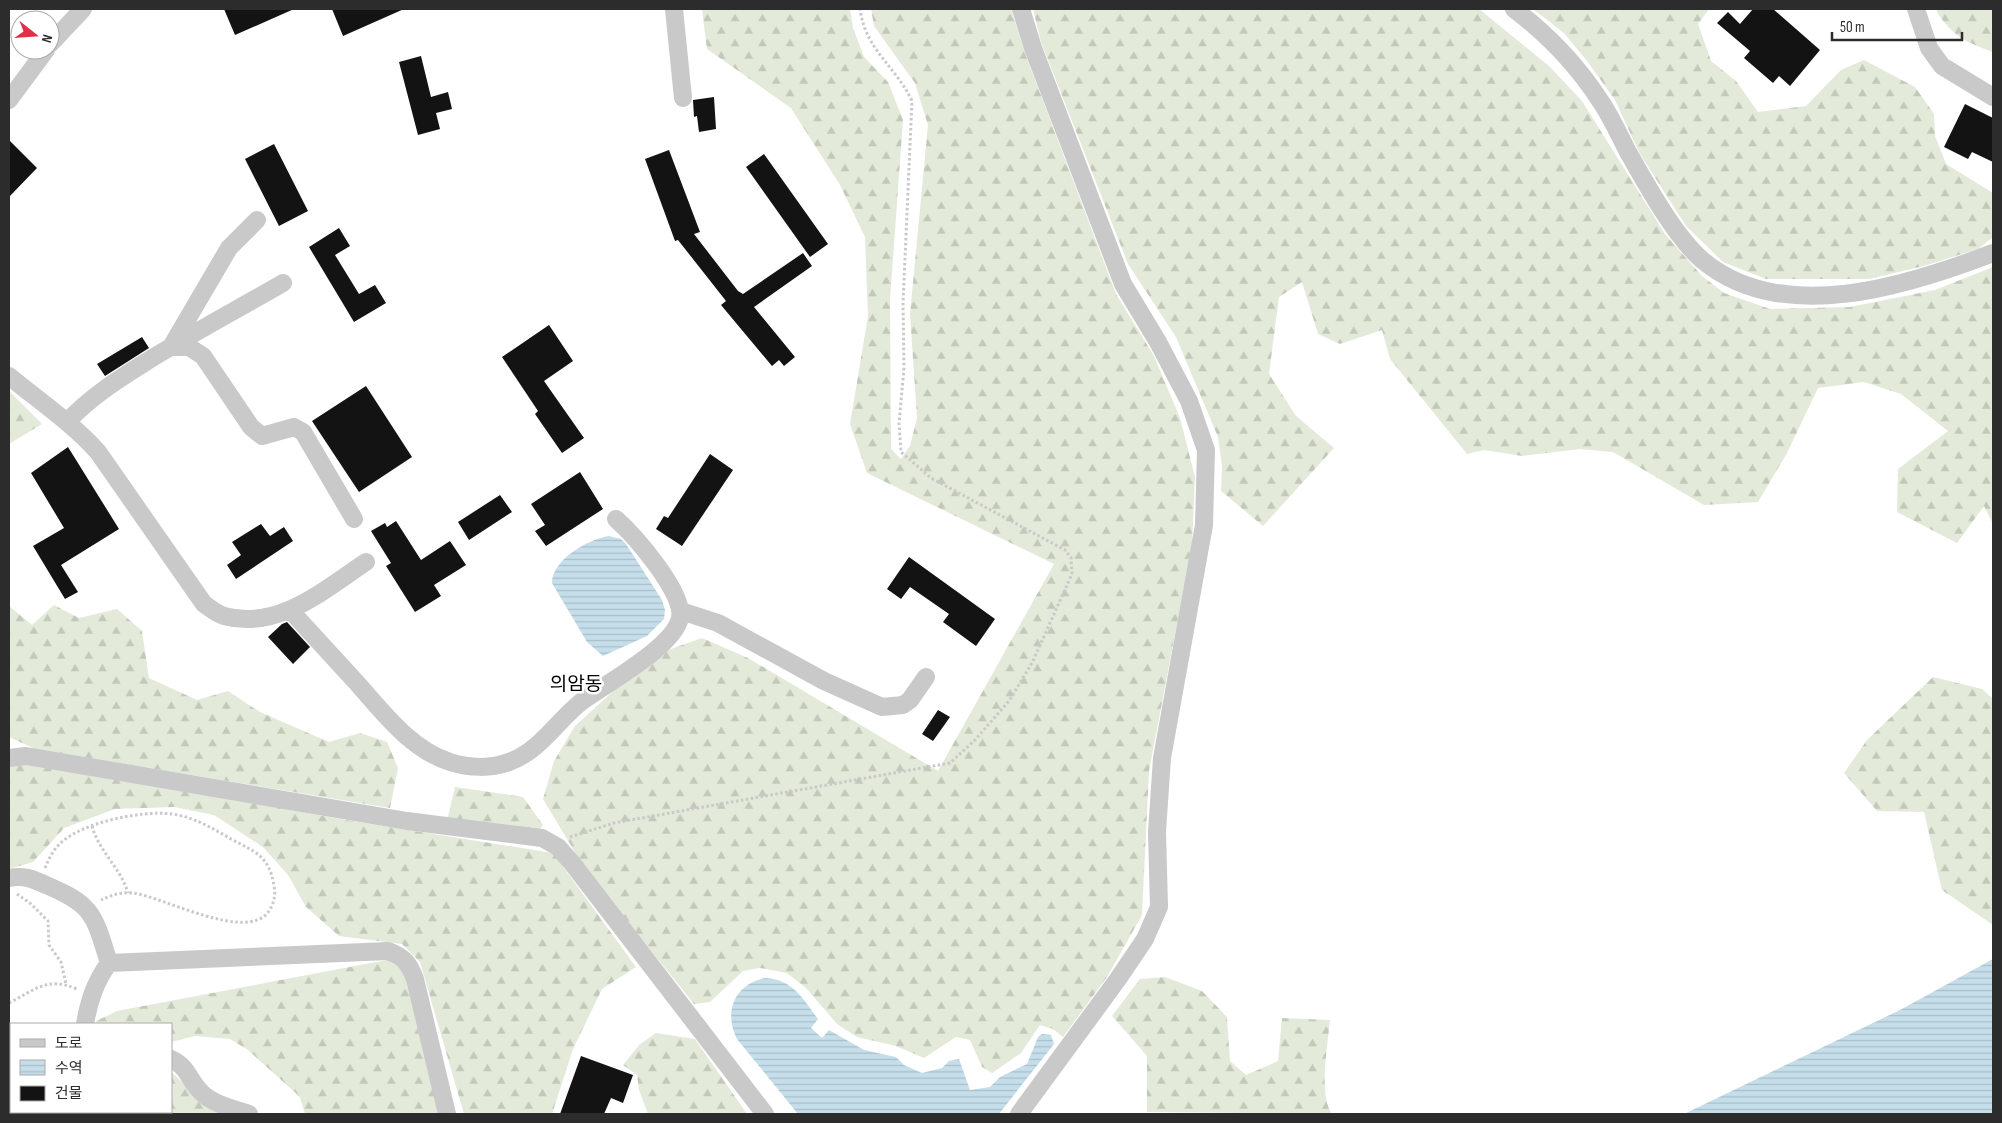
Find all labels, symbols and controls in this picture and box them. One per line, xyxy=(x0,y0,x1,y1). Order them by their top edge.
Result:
north arrow xyxy=(10,10,60,60)
scale bar xyxy=(1832,10,1962,42)
text: 50 m xyxy=(1840,18,1865,37)
text: N xyxy=(38,33,56,45)
district label: 의암동 xyxy=(550,673,602,696)
legend xyxy=(10,1023,172,1113)
text: 도로 xyxy=(55,1034,83,1053)
text: 수역 xyxy=(55,1059,83,1078)
text: 건물 xyxy=(55,1084,83,1103)

